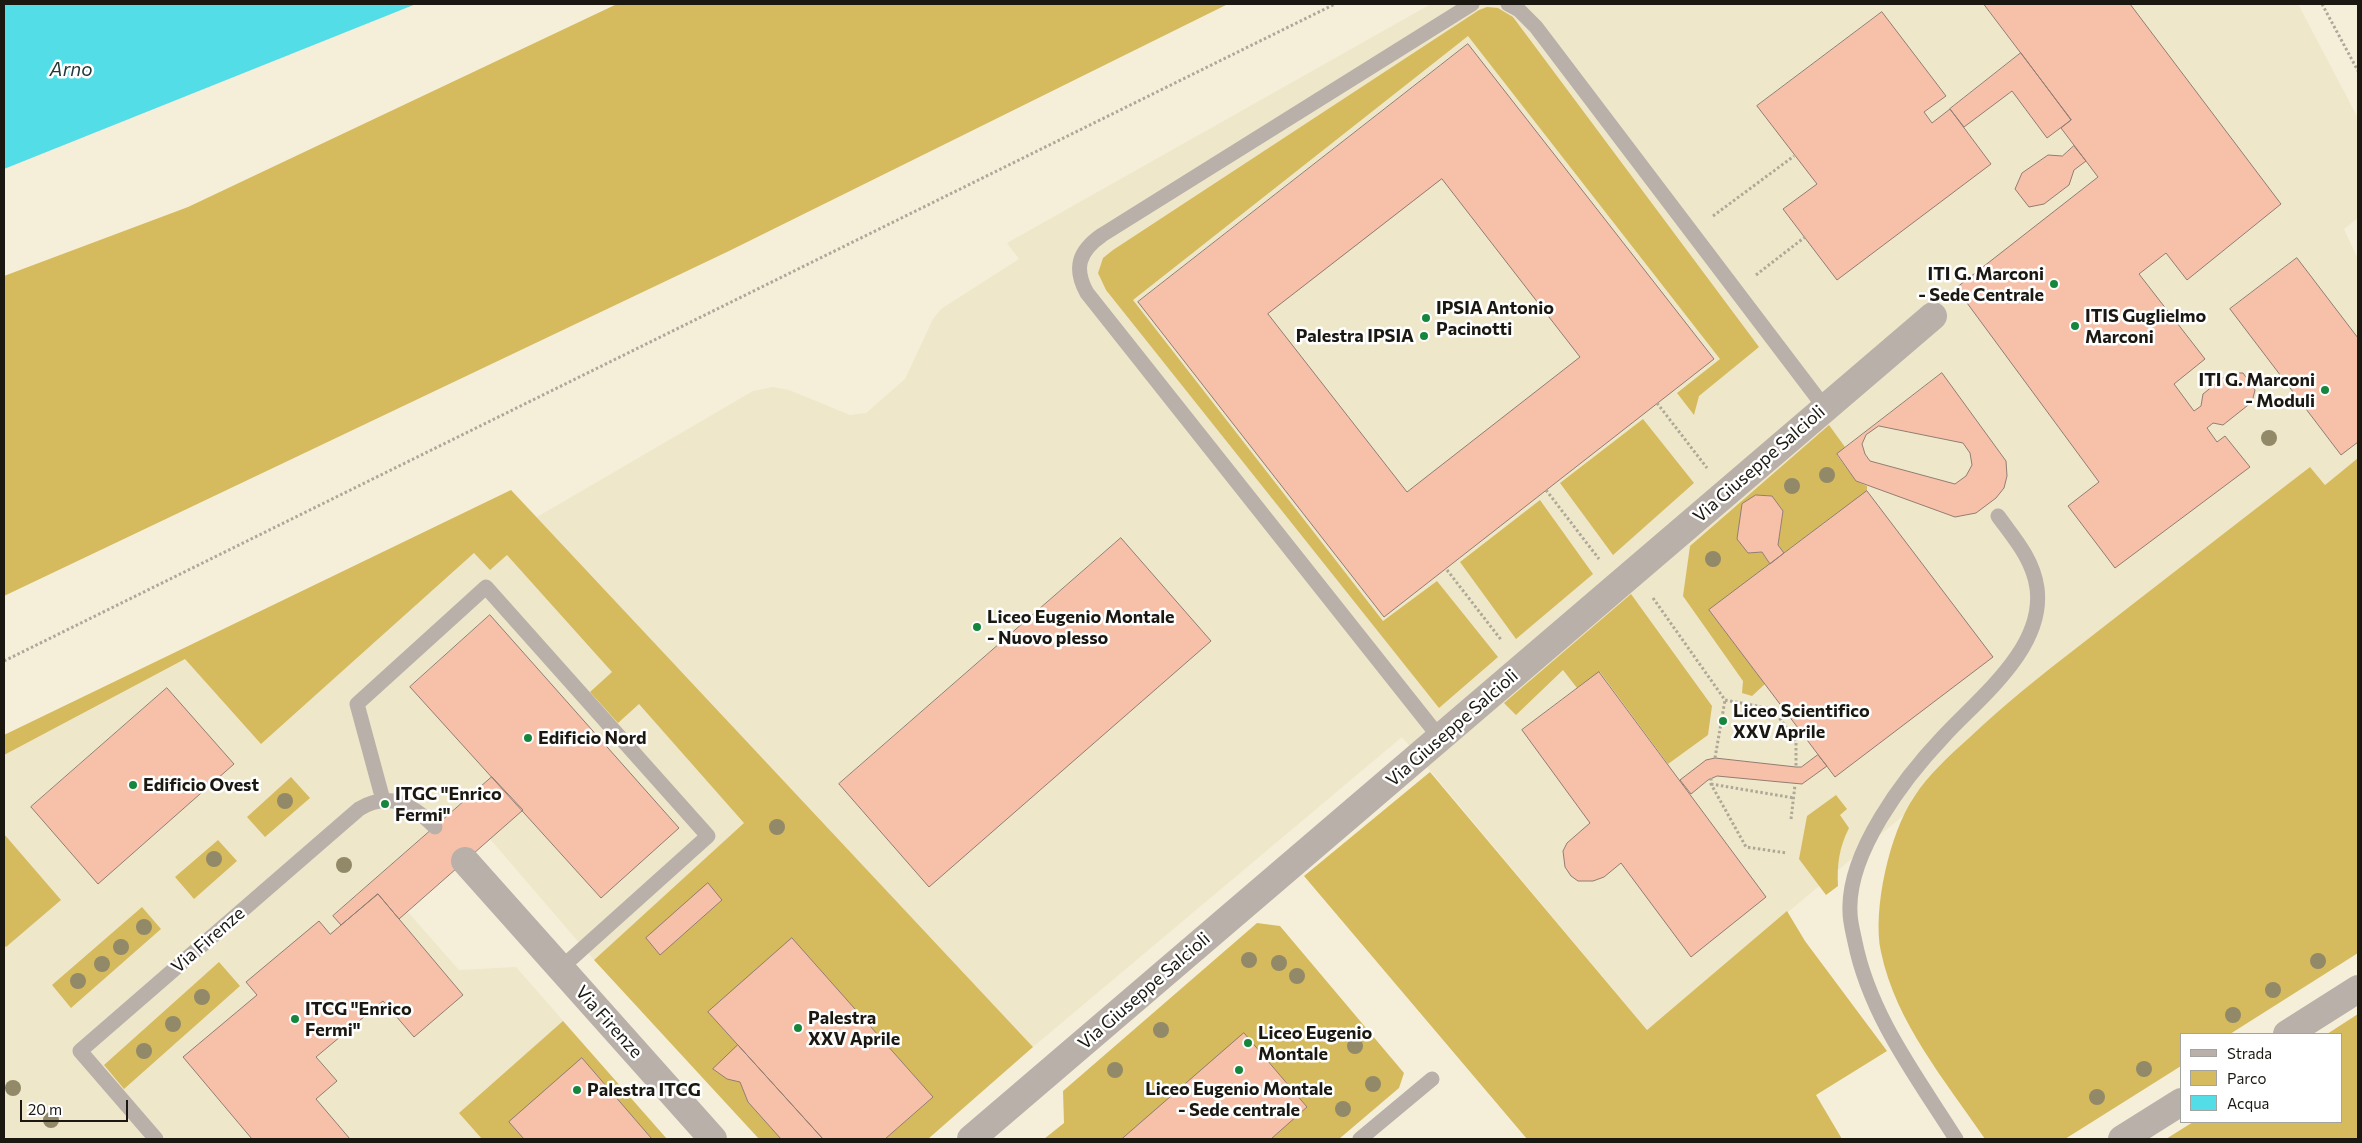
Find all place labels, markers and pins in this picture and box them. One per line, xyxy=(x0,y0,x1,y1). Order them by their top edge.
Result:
place label: ITI G. Marconi - Sede Centrale xyxy=(1918,263,2044,306)
marker: ITI G. Marconi - Sede Centrale xyxy=(2048,278,2060,290)
place label: IPSIA Antonio Pacinotti xyxy=(1436,297,1554,340)
place label: ITIS Guglielmo Marconi xyxy=(2085,305,2206,348)
marker: IPSIA Antonio Pacinotti xyxy=(1420,312,1432,324)
marker: ITIS Guglielmo Marconi xyxy=(2069,320,2081,332)
place label: Palestra IPSIA xyxy=(1296,325,1414,347)
marker: Palestra IPSIA xyxy=(1418,330,1430,342)
place label: ITI G. Marconi - Moduli xyxy=(2199,369,2315,412)
marker: ITI G. Marconi - Moduli xyxy=(2319,384,2331,396)
place label: Liceo Eugenio Montale - Nuovo plesso xyxy=(987,606,1175,649)
marker: Liceo Eugenio Montale - Nuovo plesso xyxy=(971,621,983,633)
place label: Liceo Scientifico XXV Aprile xyxy=(1733,700,1870,742)
marker: Liceo Scientifico XXV Aprile xyxy=(1717,715,1729,727)
place label: Edificio Nord xyxy=(538,727,647,749)
marker: Edificio Nord xyxy=(522,732,534,744)
place label: Edificio Ovest xyxy=(143,774,259,796)
marker: Edificio Ovest xyxy=(127,779,139,791)
place label: ITGC "Enrico Fermi" xyxy=(395,783,502,826)
marker: ITGC "Enrico Fermi" xyxy=(379,798,391,810)
place label: ITCG "Enrico Fermi" xyxy=(305,998,412,1040)
place label: Palestra XXV Aprile xyxy=(808,1007,900,1050)
marker: ITCG "Enrico Fermi" xyxy=(289,1013,301,1025)
marker: Palestra XXV Aprile xyxy=(792,1022,804,1034)
place label: Liceo Eugenio Montale xyxy=(1258,1022,1372,1064)
marker: Liceo Eugenio Montale xyxy=(1242,1037,1254,1049)
marker: Liceo Eugenio Montale - Sede centrale xyxy=(1233,1064,1245,1076)
place label: Liceo Eugenio Montale - Sede centrale xyxy=(1145,1078,1333,1120)
place label: Palestra ITCG xyxy=(587,1079,701,1101)
marker: Palestra ITCG xyxy=(571,1084,583,1096)

